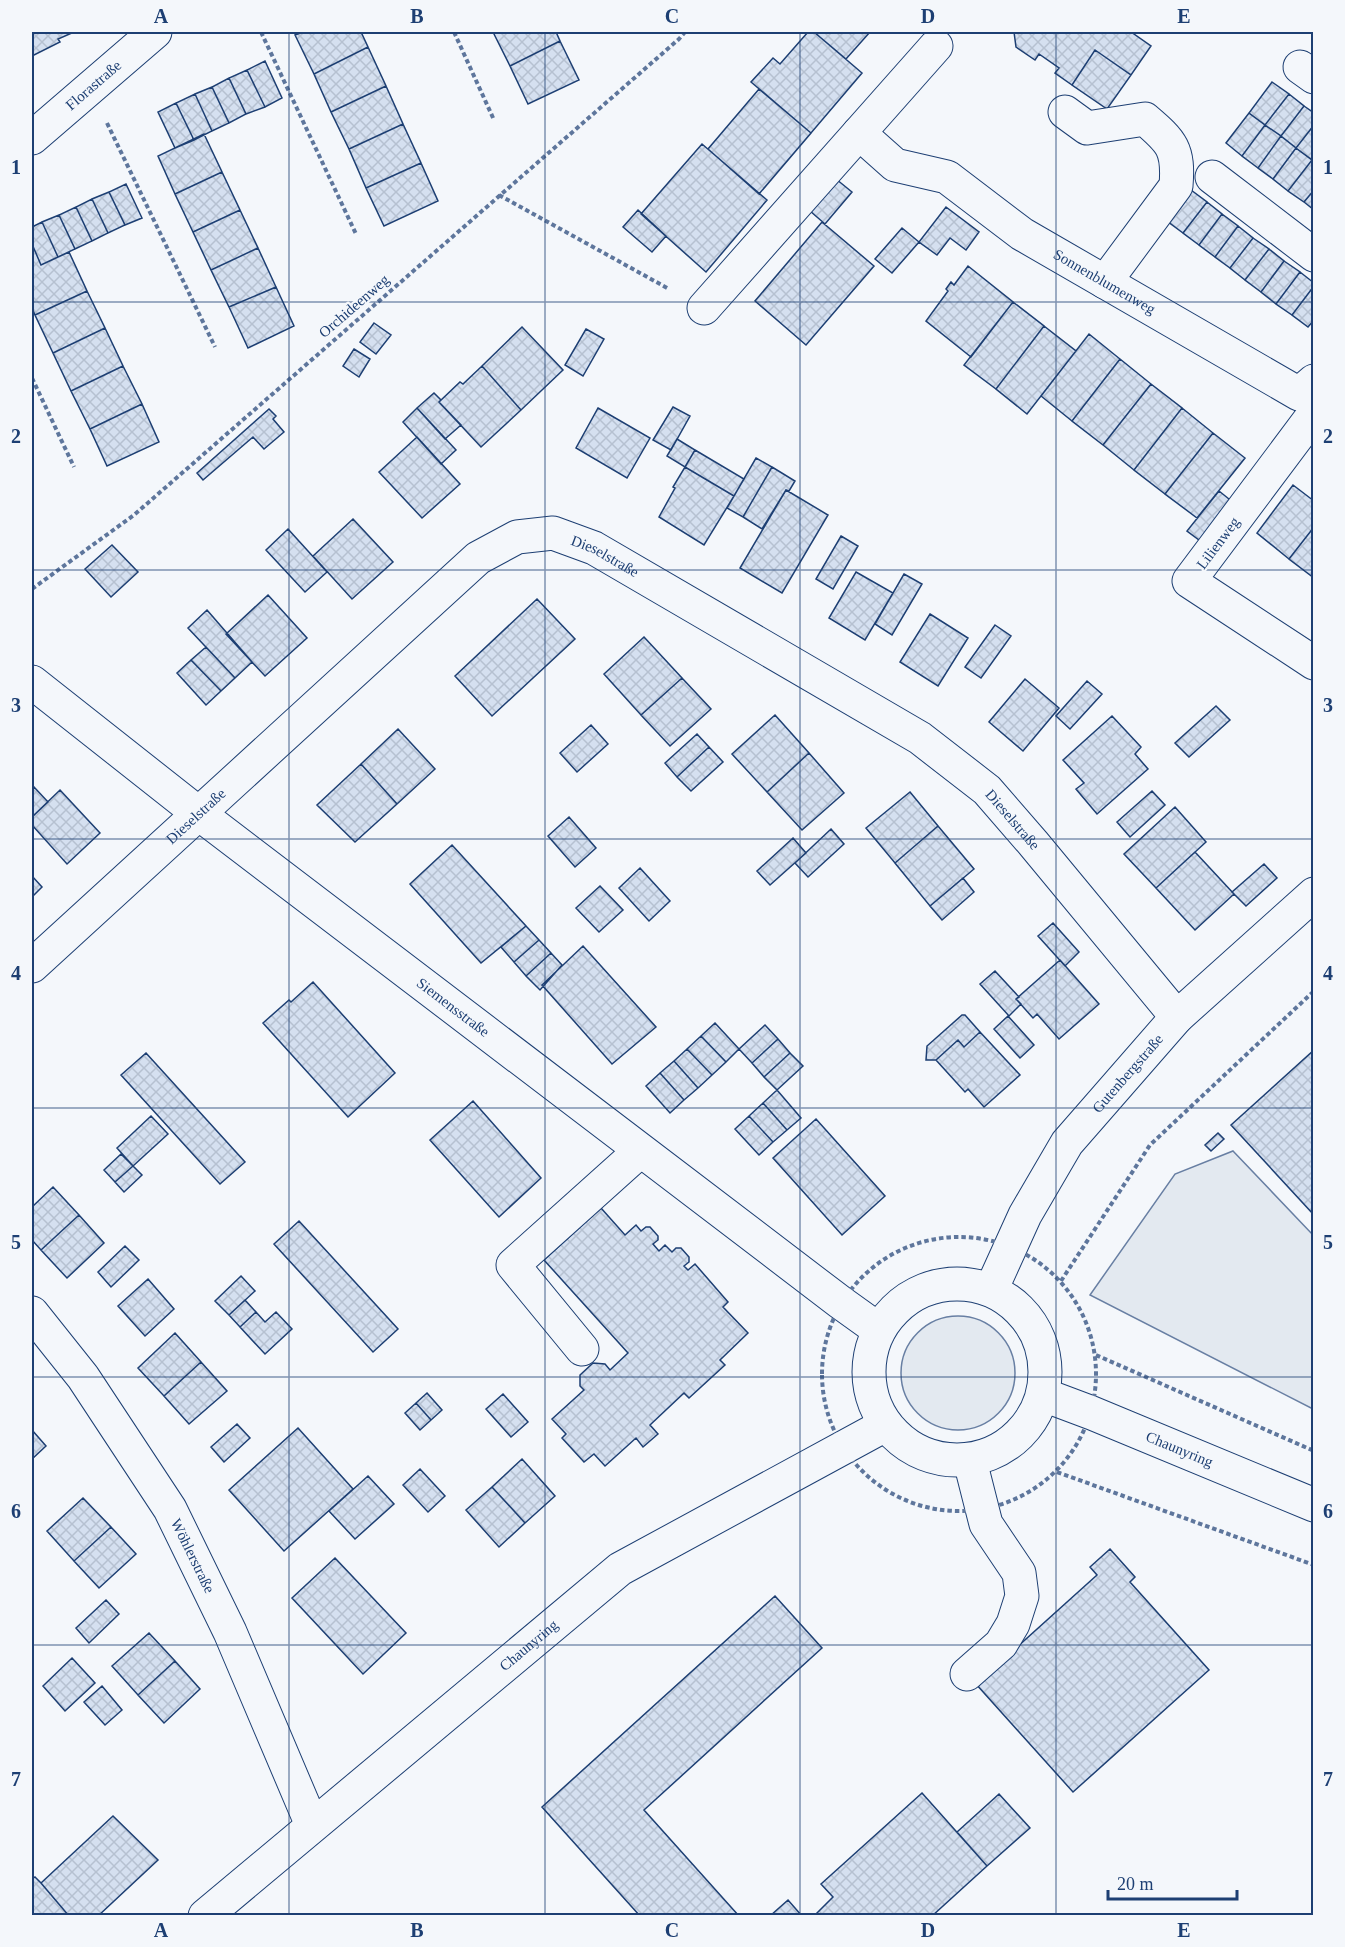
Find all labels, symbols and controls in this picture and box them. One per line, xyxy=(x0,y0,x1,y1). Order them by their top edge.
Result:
text: A xyxy=(154,5,169,27)
text: B xyxy=(410,5,424,27)
text: C xyxy=(665,5,679,27)
text: D xyxy=(921,5,935,27)
text: E xyxy=(1177,5,1191,27)
street label: Florastraße xyxy=(63,57,124,113)
text: 1 xyxy=(11,156,21,178)
text: 1 xyxy=(1323,156,1333,178)
street label: Sonnenblumenweg xyxy=(1051,246,1159,318)
street label: Orchideenweg xyxy=(316,271,393,341)
text: 2 xyxy=(11,425,21,447)
text: 2 xyxy=(1323,425,1333,447)
street label: Lilienweg xyxy=(1193,514,1243,572)
street label: Dieselstraße xyxy=(569,532,642,580)
text: 3 xyxy=(11,694,21,716)
text: 3 xyxy=(1323,694,1333,716)
street label: Dieselstraße xyxy=(163,785,229,847)
street label: Dieselstraße xyxy=(982,786,1043,853)
text: 4 xyxy=(11,962,21,984)
text: 4 xyxy=(1323,962,1333,984)
street label: Siemensstraße xyxy=(414,975,493,1040)
street label: Gutenbergstraße xyxy=(1089,1031,1166,1116)
text: 5 xyxy=(11,1231,21,1253)
text: 5 xyxy=(1323,1231,1333,1253)
street label: Chaunyring xyxy=(1144,1428,1216,1470)
text: 6 xyxy=(11,1500,21,1522)
text: 6 xyxy=(1323,1500,1333,1522)
street label: Wöhlerstraße xyxy=(168,1516,218,1596)
street label: Chaunyring xyxy=(496,1616,561,1674)
text: 7 xyxy=(11,1768,21,1790)
text: 7 xyxy=(1323,1768,1333,1790)
scale bar xyxy=(1108,1863,1237,1901)
text: 20 m xyxy=(1117,1874,1154,1894)
text: A xyxy=(154,1919,169,1941)
text: B xyxy=(410,1919,424,1941)
text: C xyxy=(665,1919,679,1941)
text: D xyxy=(921,1919,935,1941)
text: E xyxy=(1177,1919,1191,1941)

